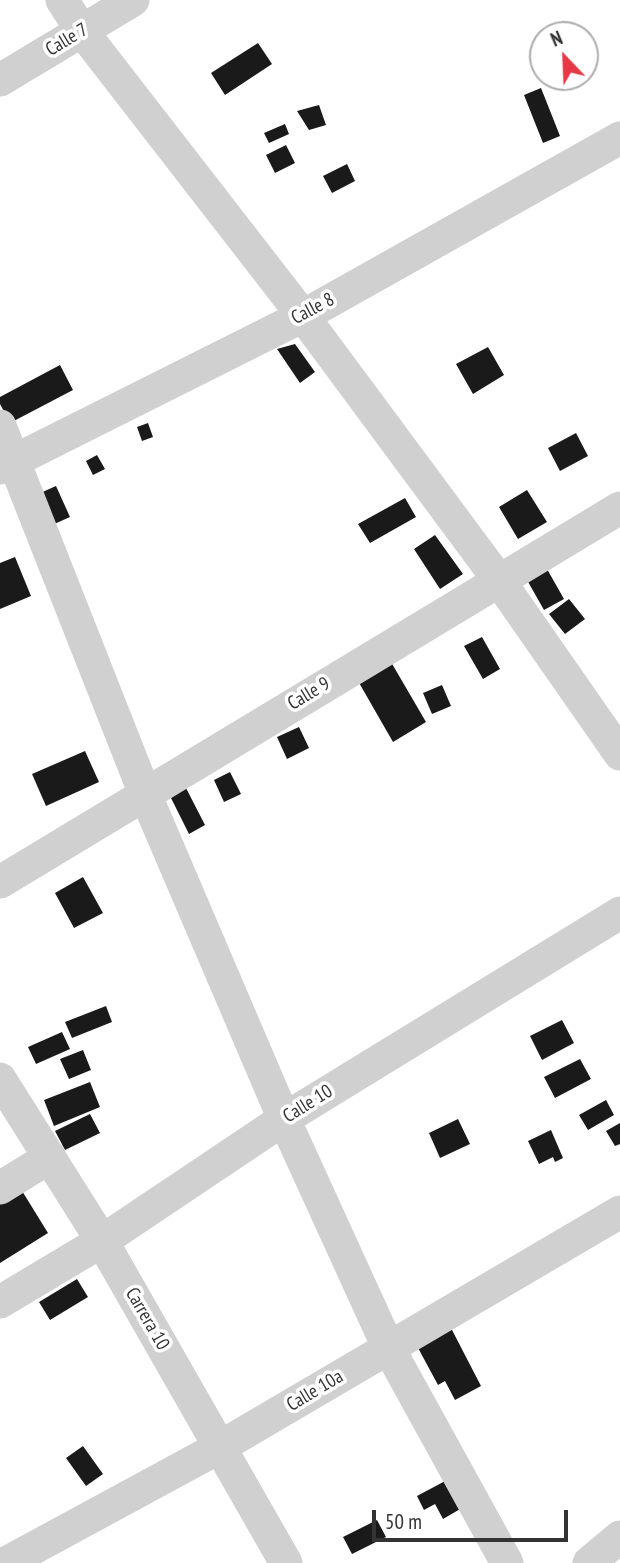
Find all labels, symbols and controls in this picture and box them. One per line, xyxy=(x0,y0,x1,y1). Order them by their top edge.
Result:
street label: Calle 7 xyxy=(42,19,92,61)
north arrow xyxy=(529,21,599,91)
text: N xyxy=(547,25,566,52)
street label: Calle 8 xyxy=(288,288,338,330)
street label: Calle 9 xyxy=(284,673,334,715)
street label: Calle 10 xyxy=(279,1080,337,1128)
street label: Carrera 10 xyxy=(120,1284,174,1354)
street label: Calle 10a xyxy=(283,1365,347,1417)
scale bar xyxy=(375,1496,571,1540)
text: 50 m xyxy=(385,1508,422,1535)

